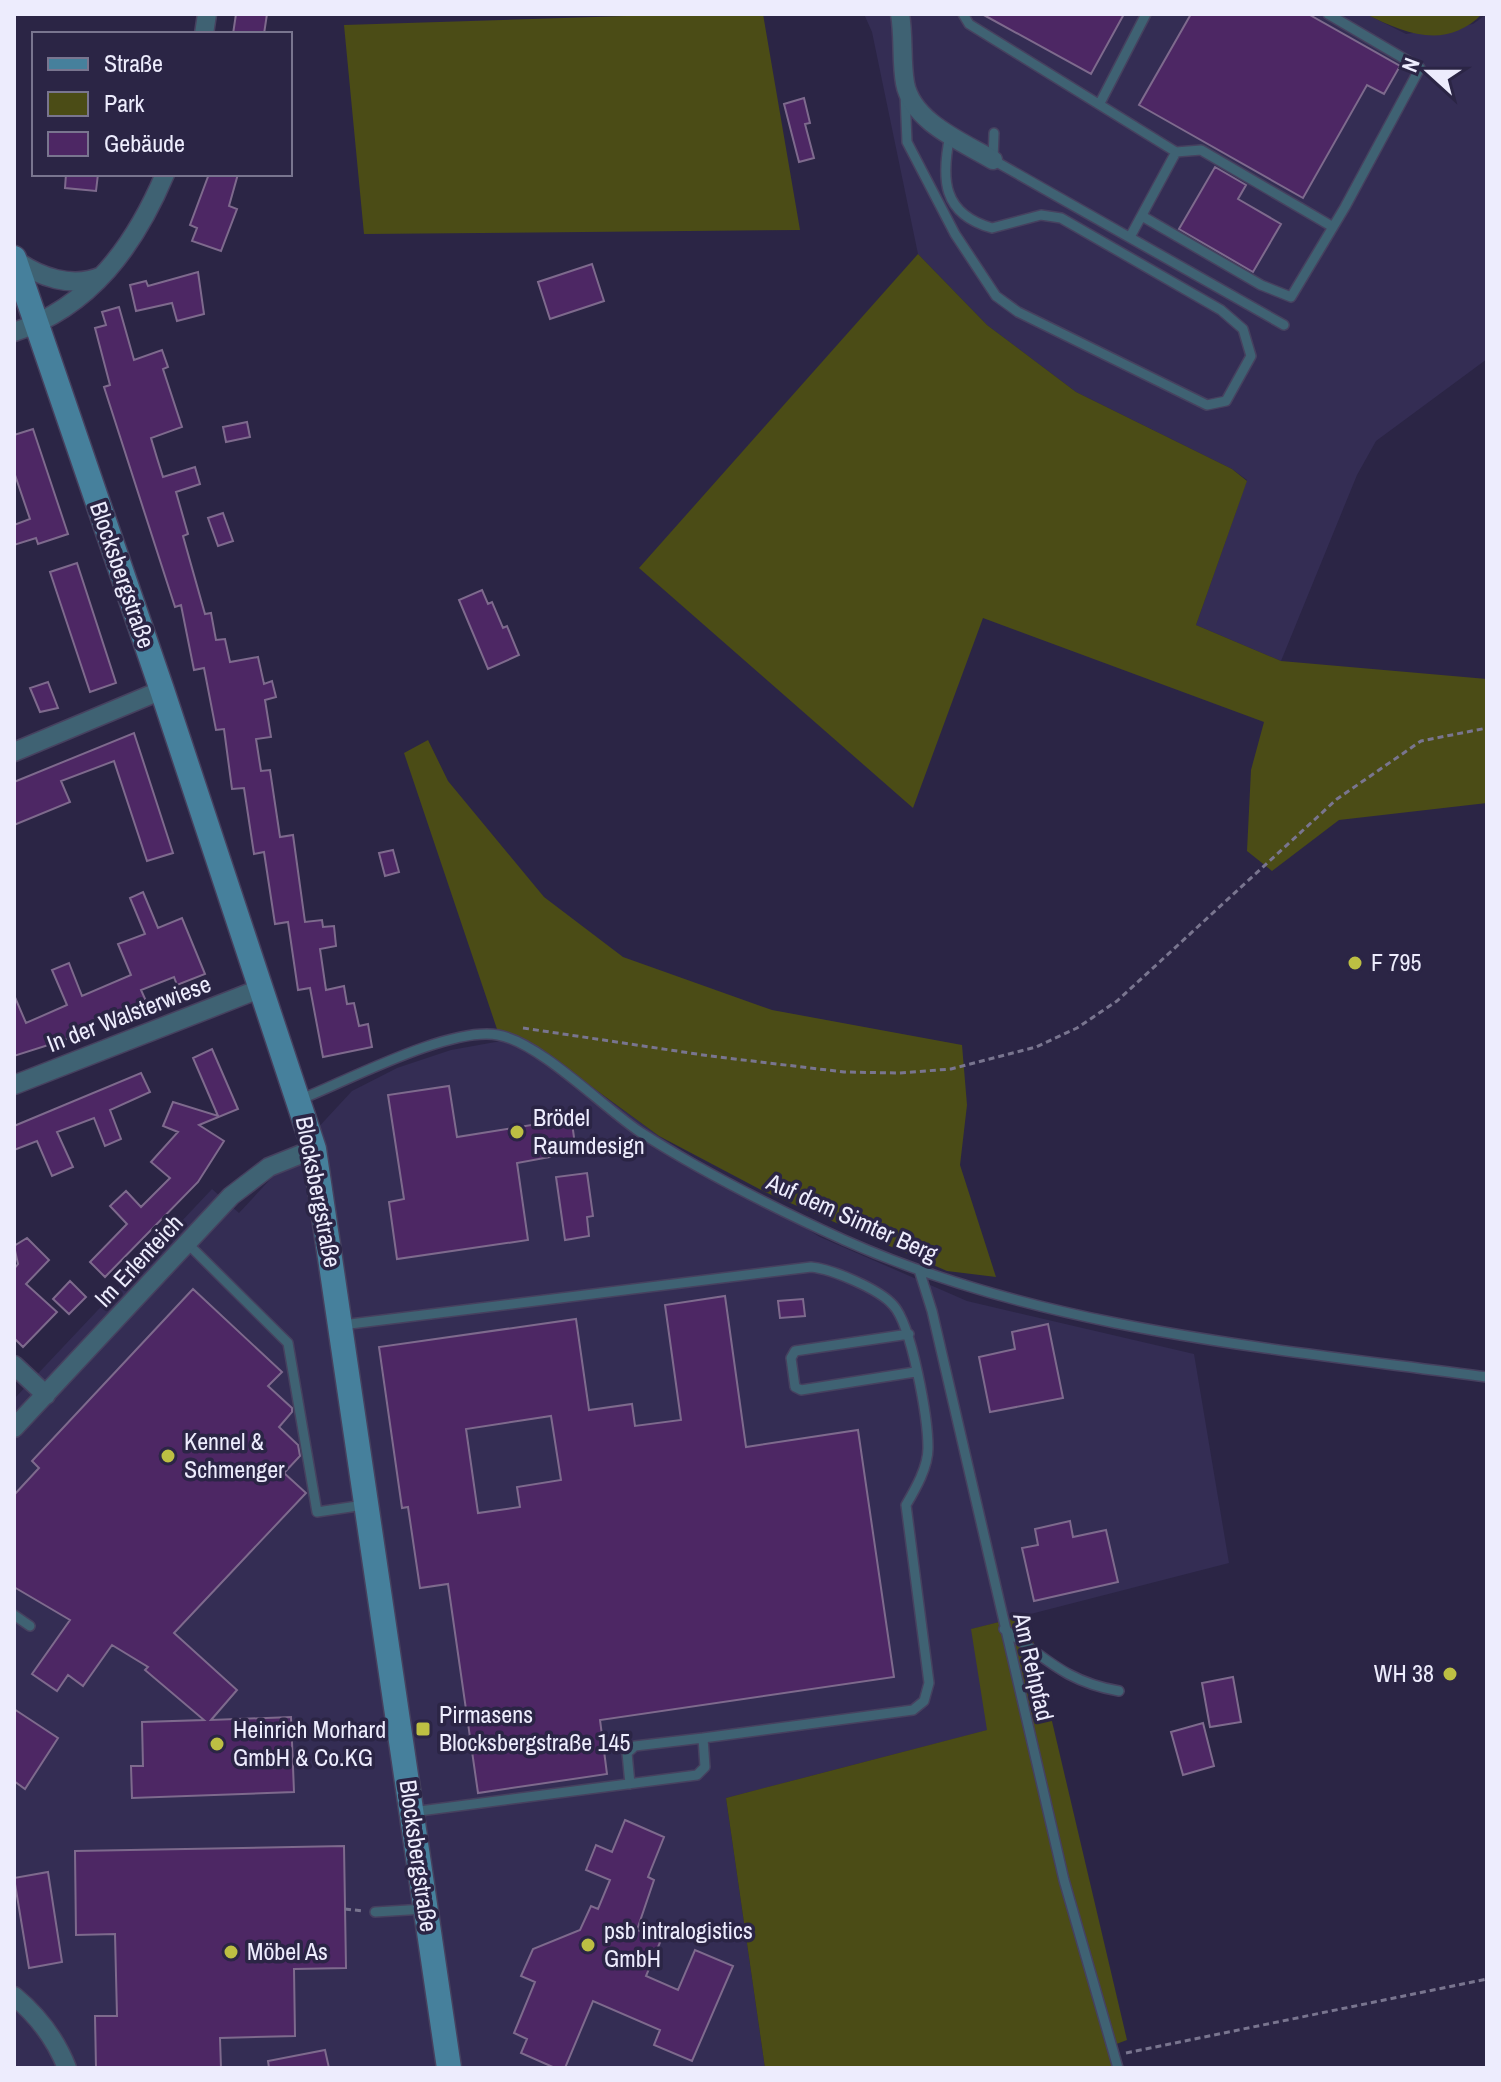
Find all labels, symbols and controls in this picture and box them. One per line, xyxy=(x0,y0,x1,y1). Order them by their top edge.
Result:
legend xyxy=(32,32,292,176)
north arrow xyxy=(1389,32,1469,112)
text: Straße xyxy=(104,47,163,79)
text: N xyxy=(1394,53,1427,76)
text: Park xyxy=(104,87,145,119)
text: Gebäude xyxy=(104,127,185,159)
street label: Blocksbergstraße xyxy=(83,497,163,652)
place label: F 795 xyxy=(1371,946,1421,978)
marker: F 795 xyxy=(1346,954,1364,972)
street label: In der Walsterwiese xyxy=(42,967,215,1059)
place label: Brödel Raumdesign xyxy=(533,1101,645,1161)
street label: Blocksbergstraße xyxy=(289,1114,349,1270)
marker: Brödel Raumdesign xyxy=(508,1123,526,1141)
street label: Auf dem Simter Berg xyxy=(761,1165,943,1269)
street label: Im Erlenteich xyxy=(87,1207,190,1314)
place label: Kennel & Schmenger xyxy=(184,1425,285,1485)
marker: Kennel & Schmenger xyxy=(159,1447,177,1465)
street label: Am Rehpfad xyxy=(1006,1609,1062,1724)
place label: WH 38 xyxy=(1374,1657,1434,1689)
marker: WH 38 xyxy=(1441,1665,1459,1683)
place label: Pirmasens Blocksbergstraße 145 xyxy=(439,1698,630,1758)
place label: Heinrich Morhard GmbH & Co.KG xyxy=(233,1713,386,1773)
marker: Pirmasens Blocksbergstraße 145 xyxy=(414,1720,432,1738)
marker: Heinrich Morhard GmbH & Co.KG xyxy=(208,1735,226,1753)
street label: Blocksbergstraße xyxy=(392,1778,445,1934)
place label: psb intralogistics GmbH xyxy=(604,1914,753,1974)
place label: Möbel As xyxy=(247,1935,328,1967)
marker: psb intralogistics GmbH xyxy=(579,1936,597,1954)
marker: Möbel As xyxy=(222,1943,240,1961)

